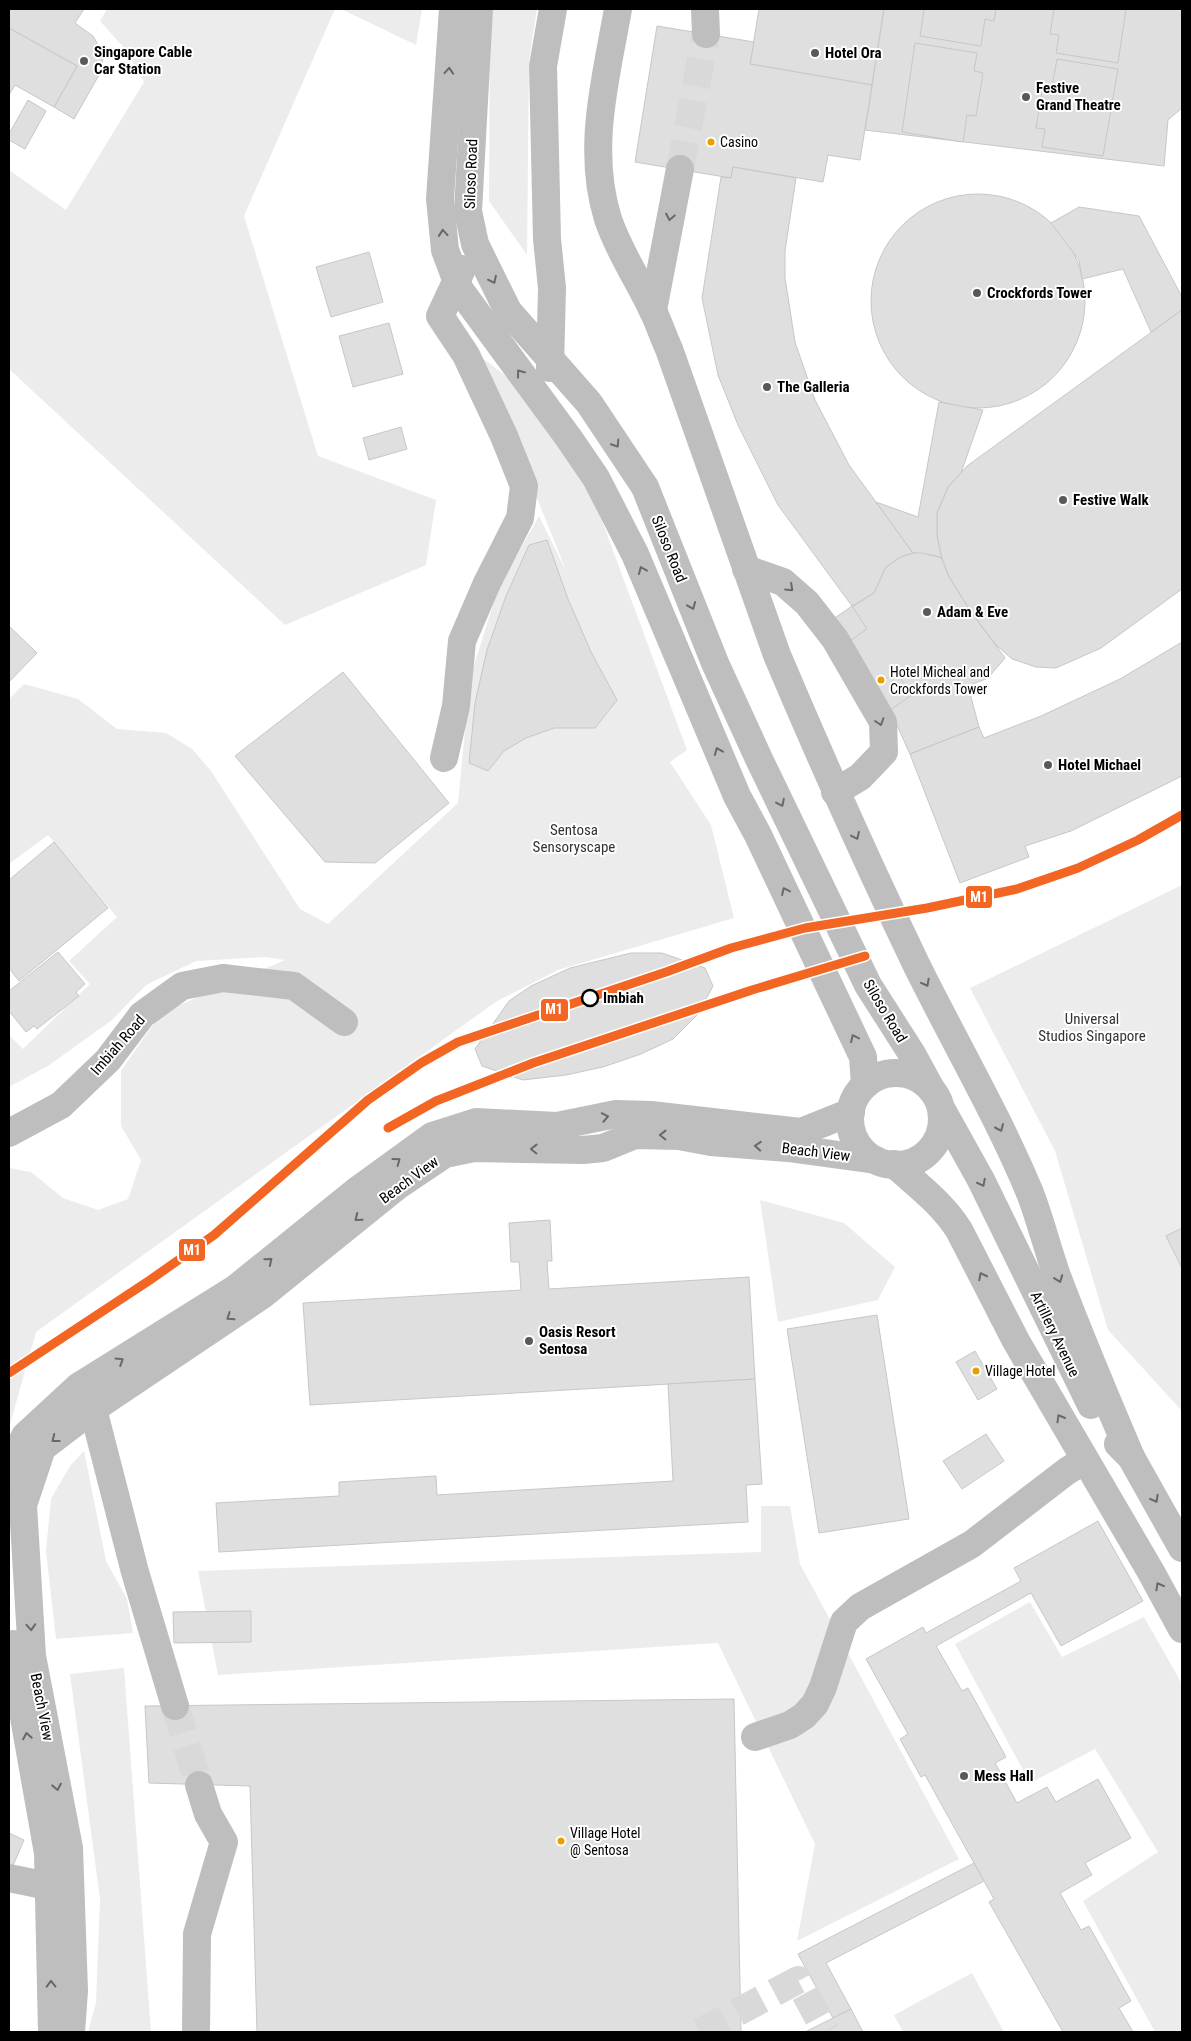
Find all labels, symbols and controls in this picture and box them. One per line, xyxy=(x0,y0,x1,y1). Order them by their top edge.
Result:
place label: Singapore Cable Car Station xyxy=(94,43,192,78)
place label: Hotel Ora xyxy=(825,44,882,62)
marker: Hotel Ora xyxy=(809,47,821,59)
marker: Singapore Cable Car Station xyxy=(78,55,90,67)
one-way arrow xyxy=(443,67,454,75)
place label: Festive Grand Theatre xyxy=(1036,79,1121,114)
marker: Festive Grand Theatre xyxy=(1020,91,1032,103)
place label: Casino xyxy=(720,134,758,150)
marker: Casino xyxy=(706,137,716,147)
street label: Siloso Road xyxy=(461,139,481,209)
one-way arrow xyxy=(666,213,676,222)
one-way arrow xyxy=(438,229,449,237)
one-way arrow xyxy=(487,275,497,284)
place label: Crockfords Tower xyxy=(987,284,1092,302)
marker: Crockfords Tower xyxy=(971,287,983,299)
one-way arrow xyxy=(517,369,526,379)
place label: The Galleria xyxy=(777,378,850,396)
marker: The Galleria xyxy=(761,381,773,393)
one-way arrow xyxy=(610,438,619,447)
place label: Festive Walk xyxy=(1073,491,1149,509)
marker: Festive Walk xyxy=(1057,494,1069,506)
street label: Siloso Road xyxy=(648,513,690,585)
one-way arrow xyxy=(638,567,648,575)
one-way arrow xyxy=(785,582,794,591)
one-way arrow xyxy=(686,601,696,610)
place label: Adam & Eve xyxy=(937,603,1008,621)
marker: Adam & Eve xyxy=(921,606,933,618)
place label: Hotel Micheal and Crockfords Tower xyxy=(890,664,990,697)
marker: Hotel Micheal and Crockfords Tower xyxy=(876,675,886,685)
one-way arrow xyxy=(875,717,885,726)
one-way arrow xyxy=(714,747,725,756)
place label: Hotel Michael xyxy=(1058,756,1141,774)
marker: Hotel Michael xyxy=(1042,759,1054,771)
one-way arrow xyxy=(774,797,784,806)
park label: Sentosa Sensoryscape xyxy=(533,821,615,856)
one-way arrow xyxy=(850,831,860,840)
line badge: M1 xyxy=(965,885,993,909)
one-way arrow xyxy=(780,887,791,896)
text: M1 xyxy=(970,889,988,905)
street label: Siloso Road xyxy=(859,976,911,1046)
one-way arrow xyxy=(920,978,930,987)
marker: Imbiah xyxy=(581,989,599,1007)
place label: Imbiah xyxy=(603,989,644,1007)
line badge: M1 xyxy=(540,998,569,1022)
text: M1 xyxy=(545,1001,563,1017)
park label: Universal Studios Singapore xyxy=(1038,1010,1146,1045)
street label: Imbiah Road xyxy=(87,1011,149,1079)
one-way arrow xyxy=(850,1034,860,1043)
one-way arrow xyxy=(600,1112,609,1122)
one-way arrow xyxy=(994,1122,1004,1131)
one-way arrow xyxy=(659,1130,667,1141)
street label: Beach View xyxy=(781,1139,851,1165)
one-way arrow xyxy=(754,1140,762,1151)
one-way arrow xyxy=(530,1144,538,1154)
street label: Beach View xyxy=(376,1152,442,1207)
one-way arrow xyxy=(391,1159,400,1167)
one-way arrow xyxy=(976,1178,986,1187)
one-way arrow xyxy=(355,1212,364,1221)
line badge: M1 xyxy=(178,1238,206,1262)
text: M1 xyxy=(183,1242,201,1258)
one-way arrow xyxy=(263,1259,272,1267)
one-way arrow xyxy=(978,1272,988,1281)
one-way arrow xyxy=(1053,1274,1063,1283)
street label: Artillery Avenue xyxy=(1027,1288,1083,1380)
one-way arrow xyxy=(226,1311,236,1320)
place label: Oasis Resort Sentosa xyxy=(539,1323,616,1358)
marker: Oasis Resort Sentosa xyxy=(523,1335,535,1347)
one-way arrow xyxy=(114,1358,123,1367)
place label: Village Hotel xyxy=(985,1363,1056,1379)
marker: Village Hotel xyxy=(971,1366,981,1376)
one-way arrow xyxy=(1057,1415,1067,1424)
one-way arrow xyxy=(52,1433,61,1441)
one-way arrow xyxy=(1149,1494,1159,1503)
one-way arrow xyxy=(1155,1582,1165,1591)
one-way arrow xyxy=(25,1623,36,1631)
street label: Beach View xyxy=(27,1672,57,1743)
one-way arrow xyxy=(23,1732,33,1740)
place label: Mess Hall xyxy=(974,1767,1033,1785)
marker: Mess Hall xyxy=(958,1770,970,1782)
one-way arrow xyxy=(52,1782,62,1791)
place label: Village Hotel @ Sentosa xyxy=(570,1825,641,1858)
marker: Village Hotel @ Sentosa xyxy=(556,1836,566,1846)
one-way arrow xyxy=(45,1979,56,1987)

